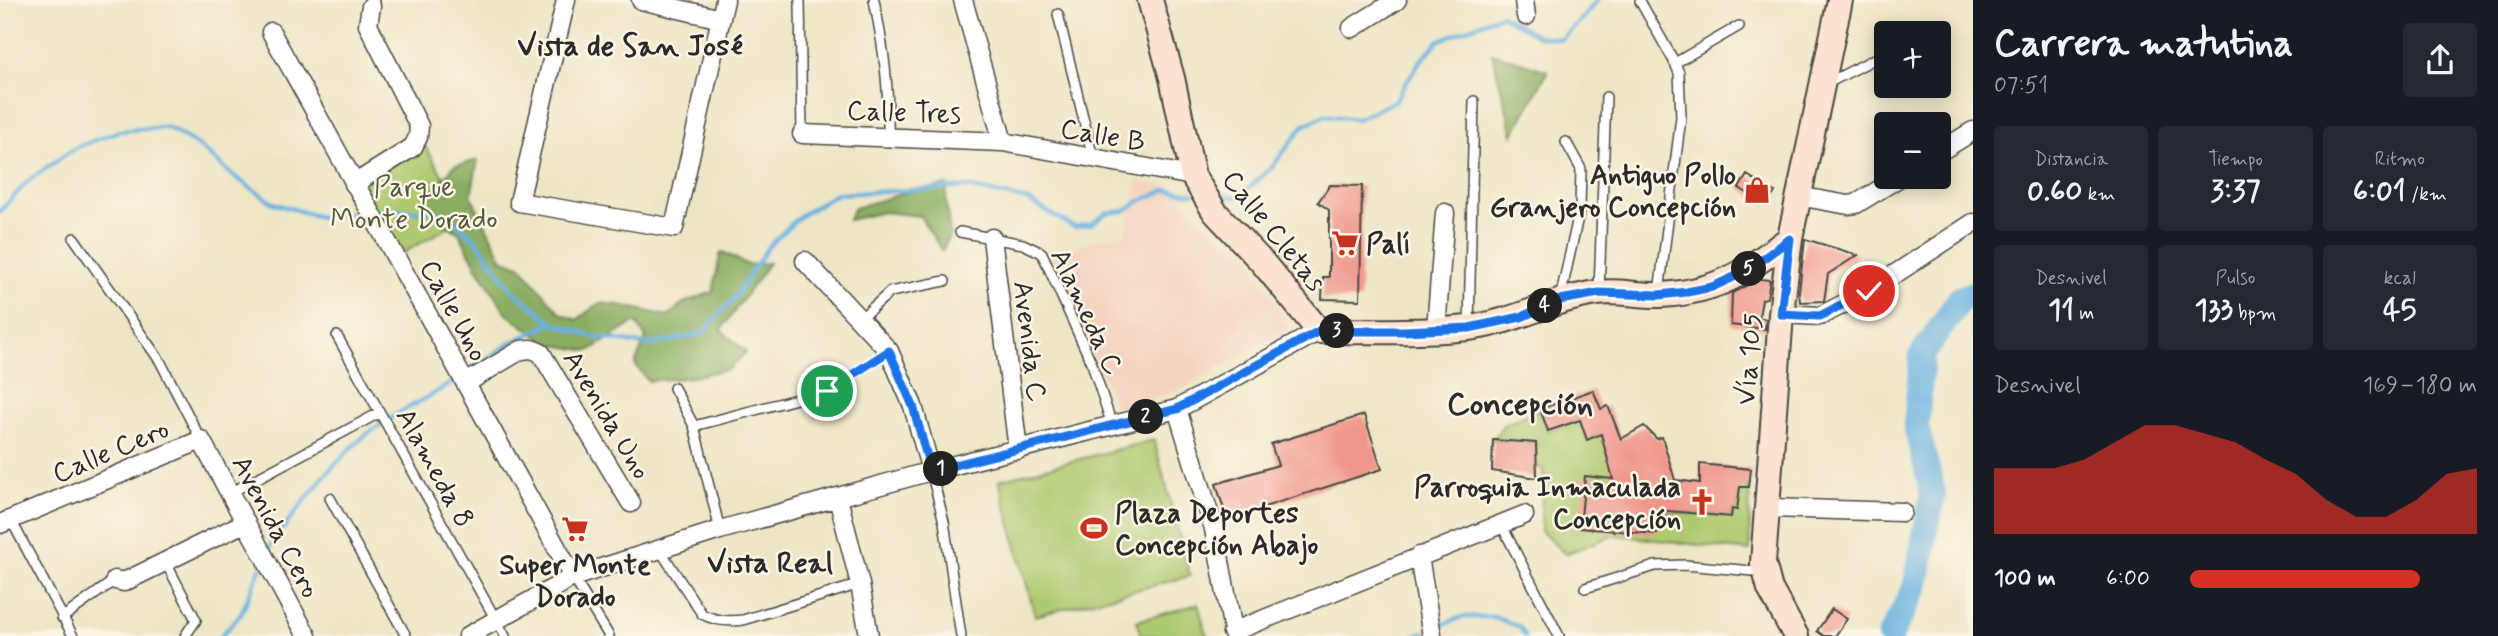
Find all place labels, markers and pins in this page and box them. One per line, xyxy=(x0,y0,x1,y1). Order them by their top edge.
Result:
place label: Antiguo Pollo Granjero Concepción xyxy=(1490,158,1736,227)
shop icon: Antiguo Pollo Granjero Concepción xyxy=(1742,175,1772,205)
place label: Palí xyxy=(1366,227,1411,264)
supermarket icon: Palí xyxy=(1330,228,1360,258)
pin: 5 xyxy=(1732,252,1766,286)
pin xyxy=(1839,261,1899,321)
pin: 4 xyxy=(1528,288,1562,324)
pin: 3 xyxy=(1320,314,1354,348)
pin xyxy=(797,361,857,421)
pin: 2 xyxy=(1128,400,1164,434)
pin: 1 xyxy=(923,452,958,486)
place label: Parroquia Inmaculada Concepción xyxy=(1414,470,1681,539)
church icon: Parroquia Inmaculada Concepción xyxy=(1687,487,1717,517)
place label: Plaza Deportes Concepción Abajo xyxy=(1115,496,1318,565)
sports icon: Plaza Deportes Concepción Abajo xyxy=(1079,513,1109,543)
supermarket icon: Super Monte Dorado xyxy=(560,514,590,544)
place label: Super Monte Dorado xyxy=(499,548,651,617)

